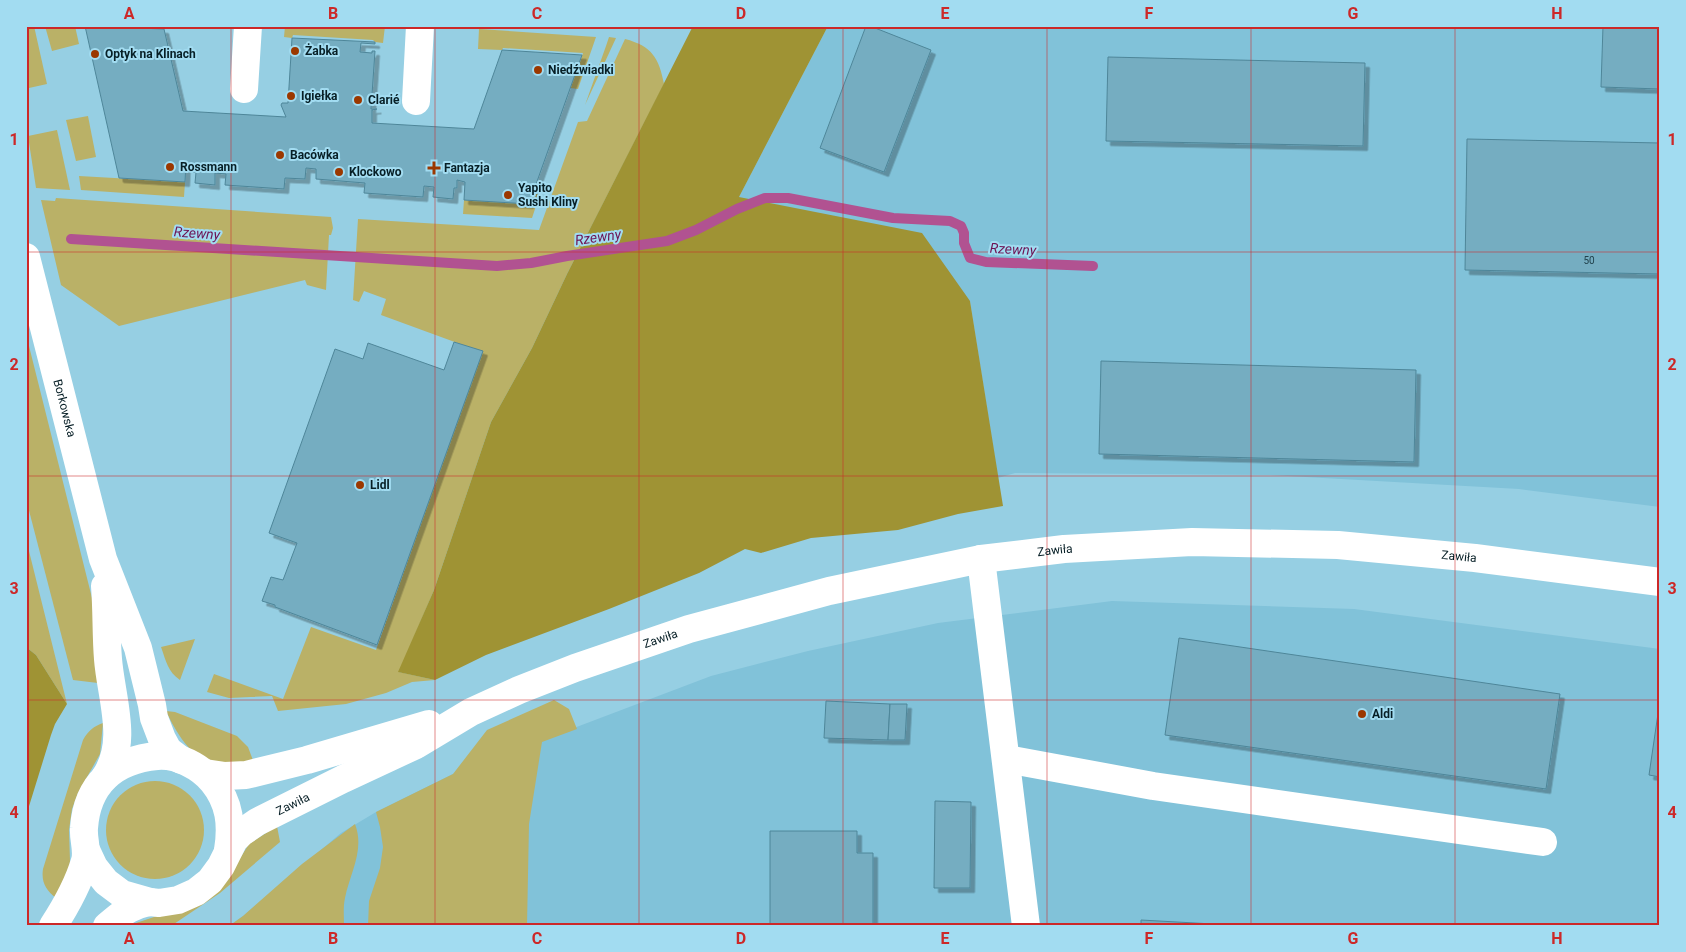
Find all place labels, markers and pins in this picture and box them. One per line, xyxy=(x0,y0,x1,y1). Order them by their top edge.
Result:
place label: Żabka xyxy=(305,43,339,58)
marker: Żabka xyxy=(289,45,301,57)
place label: Optyk na Klinach xyxy=(105,47,196,61)
marker: Optyk na Klinach xyxy=(89,48,101,60)
place label: Niedźwiadki xyxy=(548,63,614,77)
marker: Niedźwiadki xyxy=(532,64,544,76)
place label: Igiełka xyxy=(301,89,338,103)
marker: Igiełka xyxy=(285,90,297,102)
place label: Clarié xyxy=(368,93,400,107)
marker: Clarié xyxy=(352,94,364,106)
place label: Bacówka xyxy=(290,148,339,162)
marker: Bacówka xyxy=(274,149,286,161)
place label: Rossmann xyxy=(180,160,237,174)
marker: Rossmann xyxy=(164,161,176,173)
place label: Fantazja xyxy=(444,161,490,175)
marker: Fantazja xyxy=(428,162,440,174)
place label: Klockowo xyxy=(349,165,402,179)
marker: Klockowo xyxy=(333,166,345,178)
place label: Yapito Sushi Kliny xyxy=(518,181,579,209)
marker: Yapito Sushi Kliny xyxy=(502,189,514,201)
place label: Lidl xyxy=(370,478,390,492)
marker: Lidl xyxy=(354,479,366,491)
place label: Aldi xyxy=(1372,707,1393,721)
marker: Aldi xyxy=(1356,708,1368,720)

